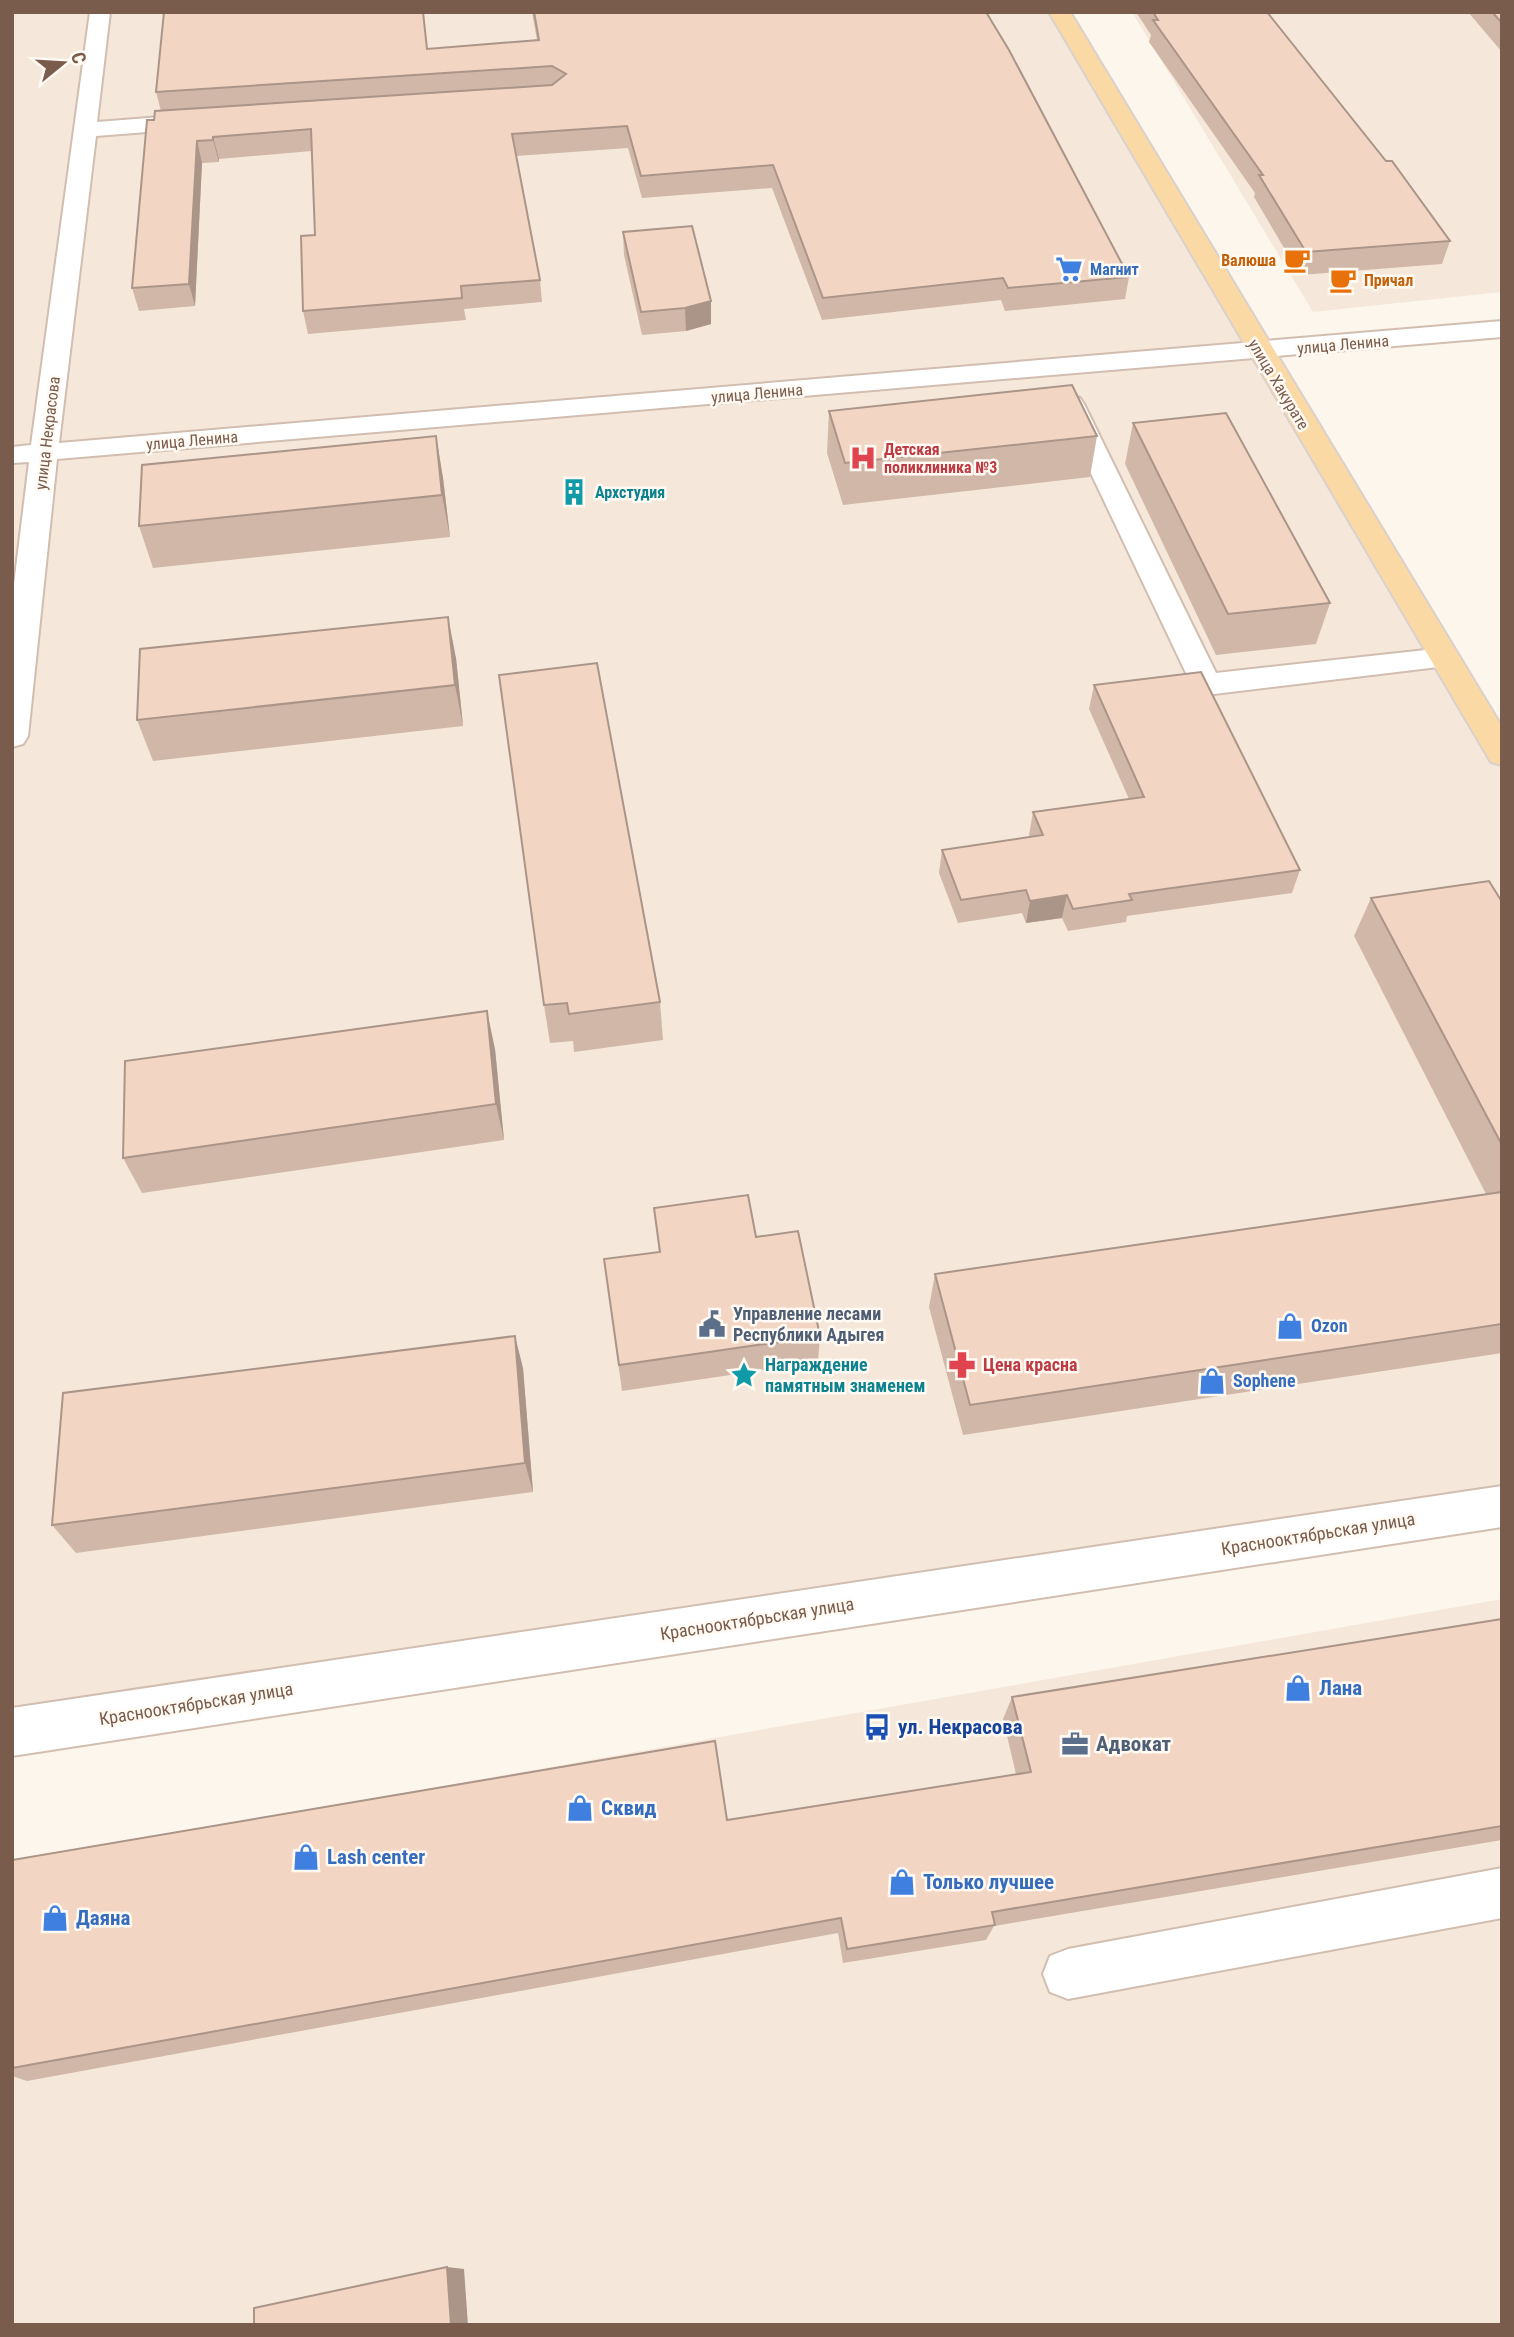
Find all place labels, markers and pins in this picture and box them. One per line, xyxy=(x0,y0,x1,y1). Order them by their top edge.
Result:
cafe icon: Валюша xyxy=(1282,245,1312,275)
place label: Валюша xyxy=(1221,251,1276,270)
supermarket icon: Магнит xyxy=(1054,254,1084,284)
place label: Магнит xyxy=(1090,260,1139,279)
cafe icon: Причал xyxy=(1328,265,1358,295)
place label: Причал xyxy=(1364,271,1413,290)
place label: Детская поликлиника №3 xyxy=(884,440,997,477)
hospital icon: Детская поликлиника №3 xyxy=(848,443,878,473)
building icon: Архстудия xyxy=(559,477,589,507)
place label: Архстудия xyxy=(595,483,665,502)
place label: Управление лесами Республики Адыгея xyxy=(733,1303,884,1345)
public building icon: Управление лесами Республики Адыгея xyxy=(697,1309,727,1339)
shop icon: Ozon xyxy=(1275,1311,1305,1341)
place label: Ozon xyxy=(1311,1315,1348,1336)
pharmacy icon: Цена красна xyxy=(947,1350,977,1380)
place label: Награждение памятным знаменем xyxy=(765,1354,925,1396)
place label: Цена красна xyxy=(983,1354,1077,1375)
place icon: Награждение памятным знаменем xyxy=(729,1360,759,1390)
shop icon: Sophene xyxy=(1197,1366,1227,1396)
place label: Sophene xyxy=(1233,1370,1296,1391)
shop icon: Лана xyxy=(1283,1673,1313,1703)
place label: Лана xyxy=(1319,1676,1362,1700)
bus stop icon: ул. Некрасова xyxy=(862,1712,892,1742)
place label: ул. Некрасова xyxy=(898,1715,1023,1739)
office icon: Адвокат xyxy=(1060,1729,1090,1759)
place label: Адвокат xyxy=(1096,1732,1172,1756)
shop icon: Сквид xyxy=(565,1793,595,1823)
place label: Сквид xyxy=(601,1796,657,1820)
shop icon: Lash center xyxy=(291,1842,321,1872)
place label: Lash center xyxy=(327,1845,425,1869)
shop icon: Только лучшее xyxy=(887,1867,917,1897)
place label: Только лучшее xyxy=(923,1870,1054,1894)
shop icon: Даяна xyxy=(40,1903,70,1933)
place label: Даяна xyxy=(76,1906,131,1930)

